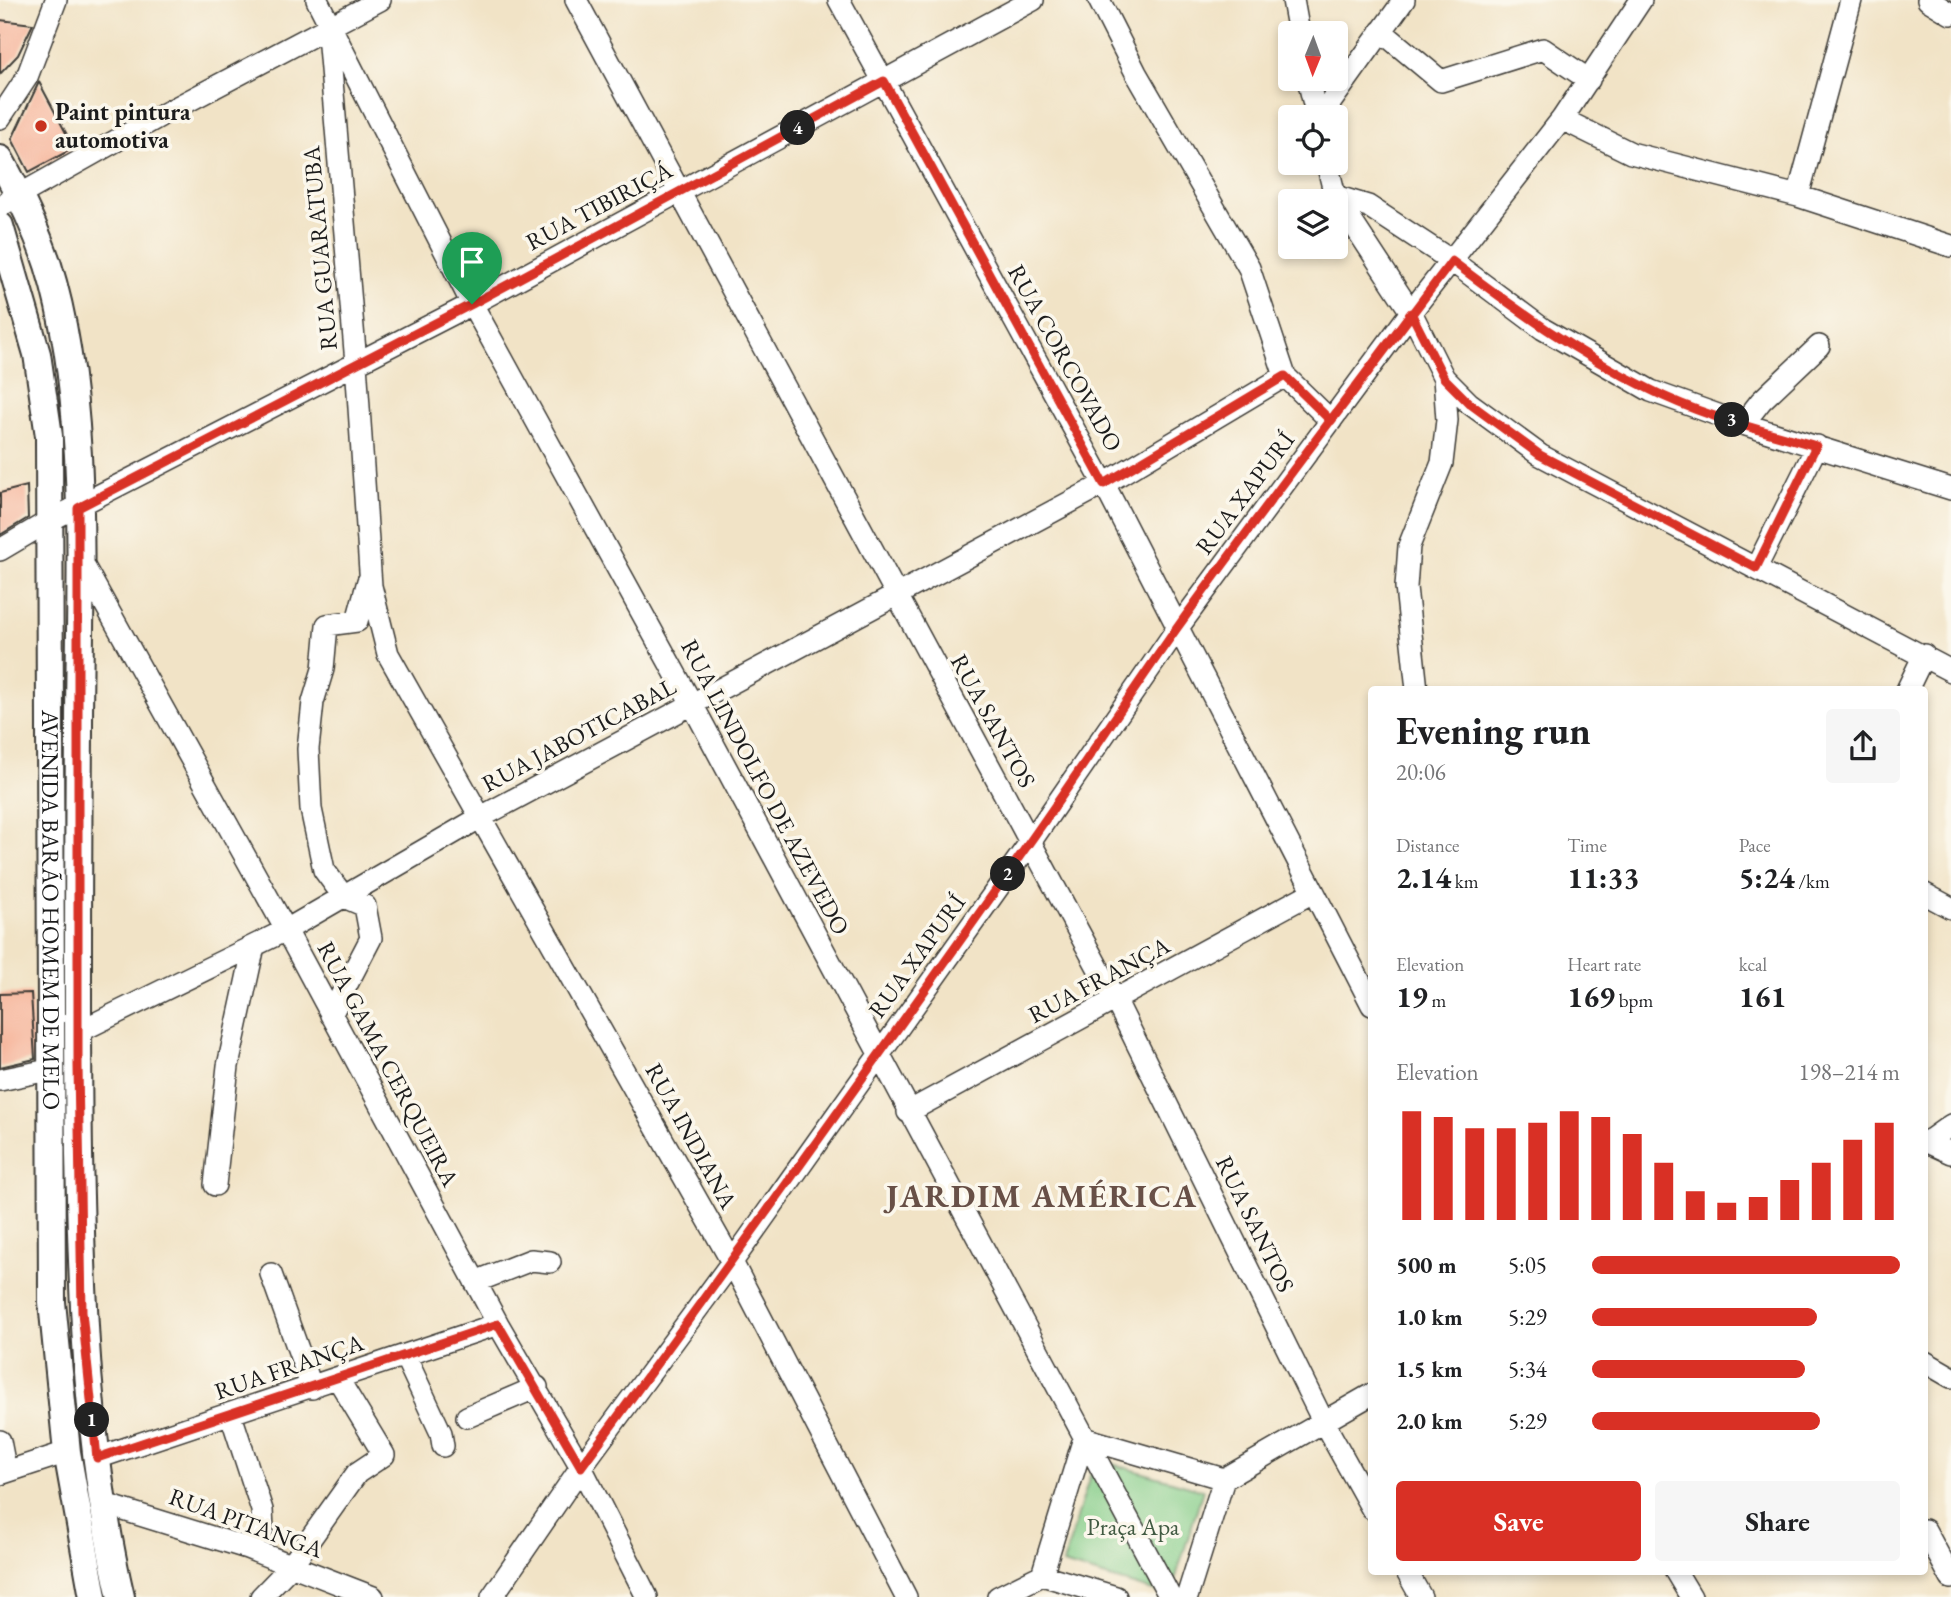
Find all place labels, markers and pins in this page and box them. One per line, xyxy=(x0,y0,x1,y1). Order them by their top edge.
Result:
place label: Paint pintura automotiva xyxy=(55,96,191,155)
pin: 4 xyxy=(780,110,816,146)
marker: Paint pintura automotiva xyxy=(33,118,49,134)
pin xyxy=(442,232,502,304)
pin: 3 xyxy=(1714,402,1750,438)
pin: 2 xyxy=(990,856,1026,892)
pin: 1 xyxy=(74,1402,110,1438)

